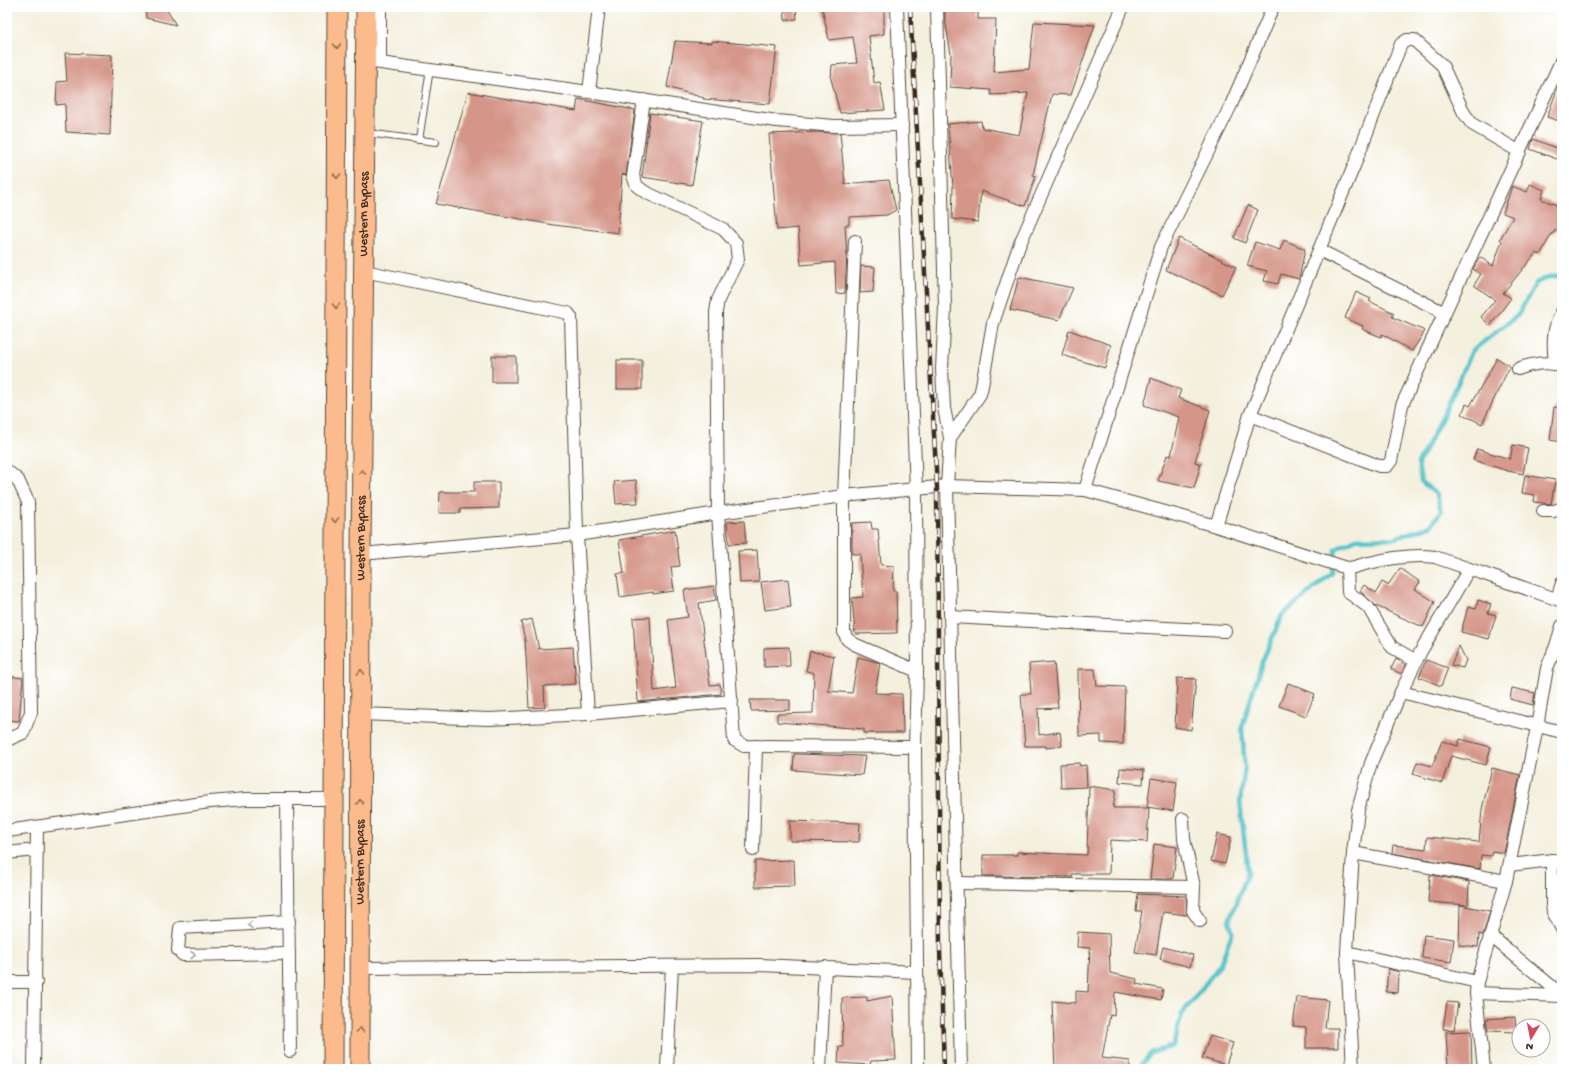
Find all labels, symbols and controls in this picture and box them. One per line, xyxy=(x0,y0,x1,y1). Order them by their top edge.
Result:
one-way arrow xyxy=(333,43,341,49)
street label: Western Bypass xyxy=(356,170,372,256)
one-way arrow xyxy=(333,173,341,179)
one-way arrow xyxy=(332,303,340,309)
one-way arrow xyxy=(358,469,366,475)
street label: Western Bypass xyxy=(353,494,369,580)
one-way arrow xyxy=(331,517,339,523)
one-way arrow xyxy=(357,669,365,675)
one-way arrow xyxy=(356,799,364,805)
street label: Western Bypass xyxy=(353,818,368,904)
one-way arrow xyxy=(247,920,253,929)
one-way arrow xyxy=(190,950,196,959)
north arrow xyxy=(1511,1018,1551,1058)
one-way arrow xyxy=(356,1027,364,1033)
text: N xyxy=(1525,1039,1534,1052)

